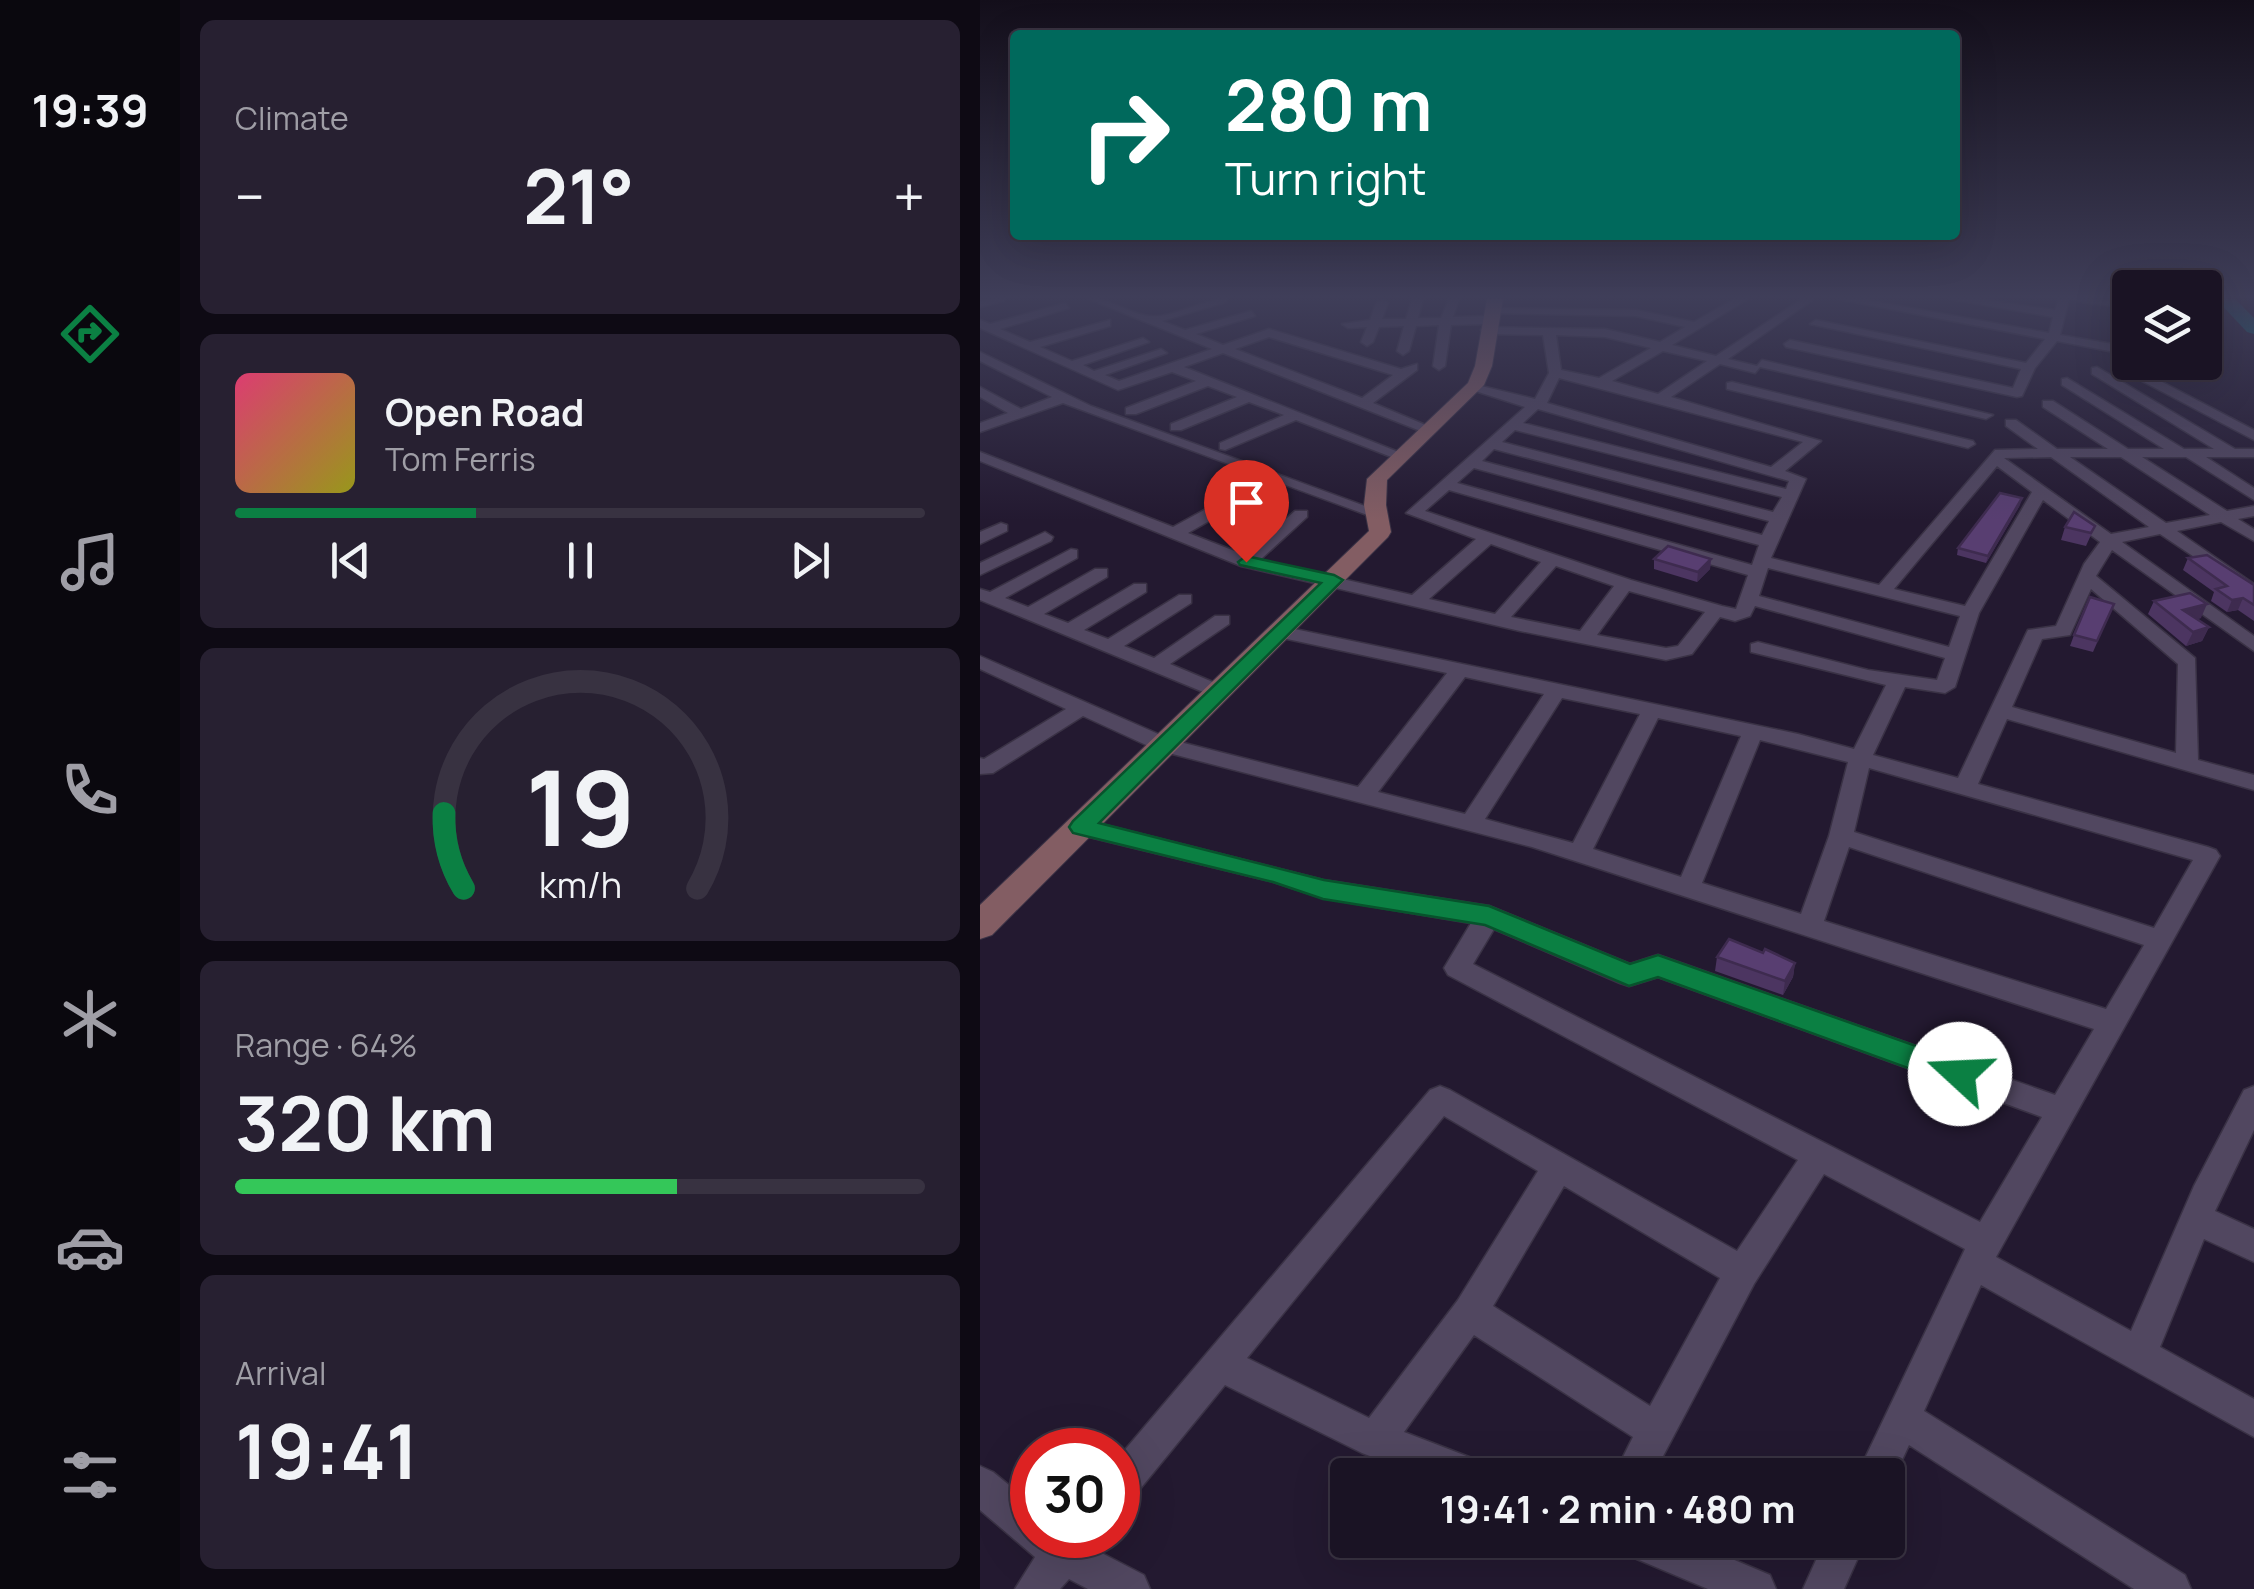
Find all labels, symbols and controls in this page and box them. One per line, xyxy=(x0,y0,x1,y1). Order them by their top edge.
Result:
text: 280 m xyxy=(1225,56,1433,152)
icon: right xyxy=(1060,70,1190,200)
text: 19:39 xyxy=(31,79,149,141)
text: Climate xyxy=(235,96,349,140)
text: 21° xyxy=(523,144,635,247)
text: Turn right xyxy=(1225,147,1426,209)
text: − xyxy=(235,158,265,234)
text: + xyxy=(893,158,925,234)
map controls xyxy=(2112,270,2222,380)
button: layers xyxy=(2112,270,2222,380)
icon: directions xyxy=(55,299,125,369)
text: Open Road xyxy=(385,385,584,437)
text: Tom Ferris xyxy=(385,437,536,481)
pin xyxy=(1204,460,1289,563)
icon: arrive xyxy=(1219,475,1274,530)
icon: music xyxy=(55,527,125,597)
icon: previous xyxy=(323,533,378,588)
icon: pause xyxy=(553,533,608,588)
icon: next xyxy=(783,533,838,588)
text: 19 xyxy=(525,735,635,877)
icon: phone xyxy=(55,755,125,825)
text: km/h xyxy=(538,860,622,909)
icon: climate xyxy=(55,984,125,1054)
position arrow xyxy=(1908,1022,2012,1126)
text: Range · 64% xyxy=(235,1023,417,1067)
text: 320 km xyxy=(235,1071,495,1174)
icon: car xyxy=(55,1212,125,1282)
text: Arrival xyxy=(235,1351,326,1395)
text: 19:41 xyxy=(235,1399,419,1502)
speed limit sign: 30 xyxy=(1010,1428,1140,1558)
icon: filters xyxy=(55,1440,125,1510)
text: 19:41 · 2 min · 480 m xyxy=(1440,1482,1795,1534)

